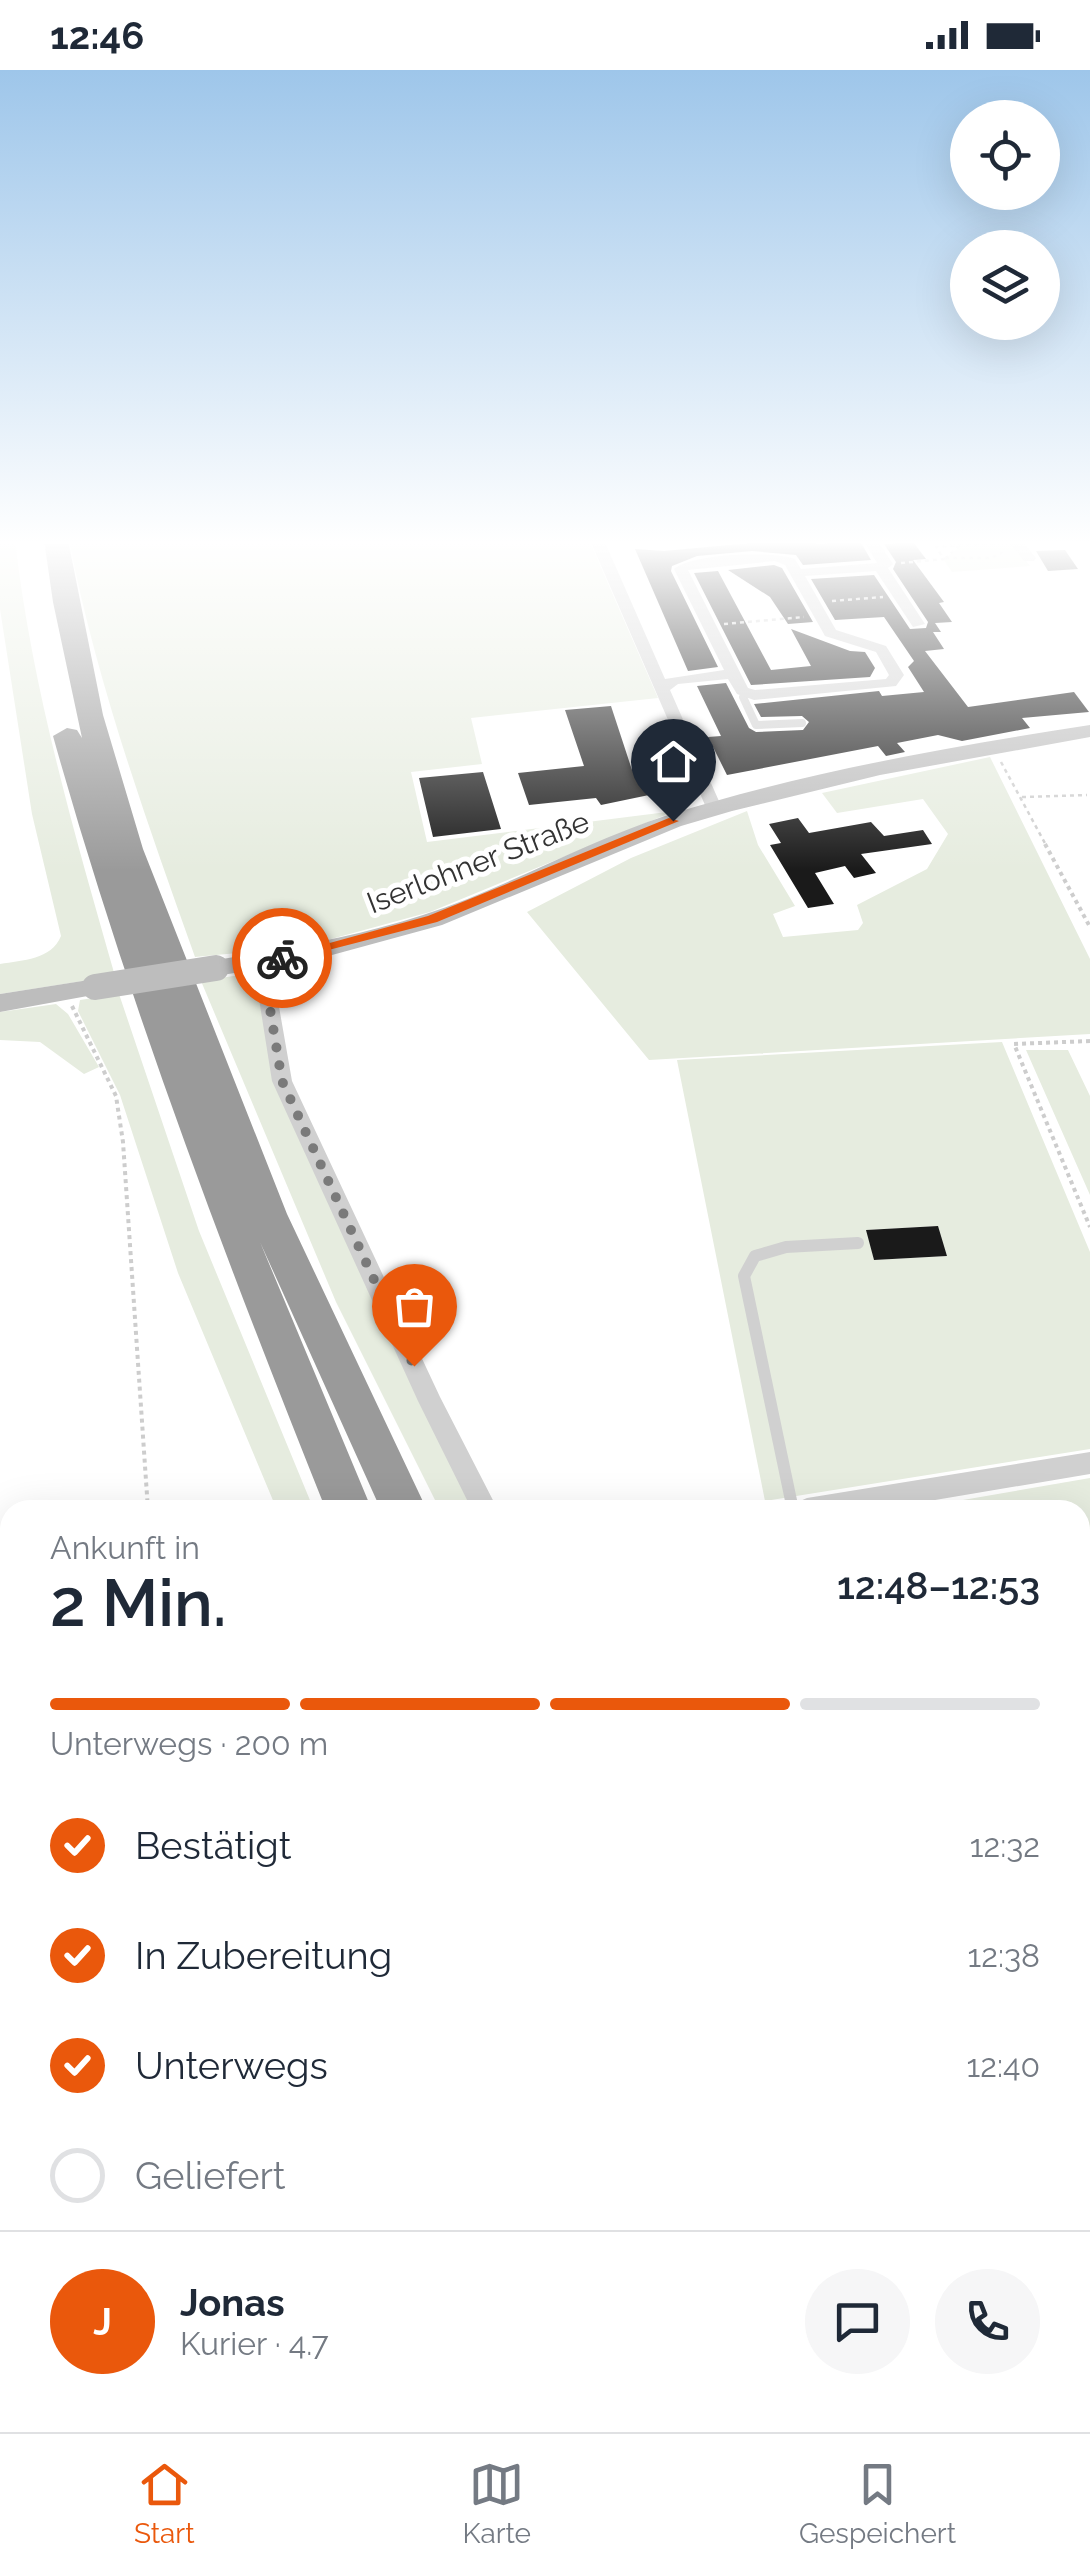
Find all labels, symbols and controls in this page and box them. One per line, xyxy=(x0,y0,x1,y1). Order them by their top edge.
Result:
text: 12:46 xyxy=(50,13,144,58)
map controls xyxy=(950,100,1060,340)
button: locate xyxy=(950,100,1060,210)
button: layers xyxy=(950,230,1060,340)
pin xyxy=(631,719,716,822)
icon: home xyxy=(646,734,701,789)
street label: Iserlohner Straße xyxy=(362,804,594,920)
courier xyxy=(232,908,332,1008)
icon: bike xyxy=(255,931,310,986)
pin xyxy=(372,1264,457,1367)
icon: bag xyxy=(387,1279,442,1334)
text: Ankunft in xyxy=(50,1529,200,1566)
text: 12:48–12:53 xyxy=(837,1563,1040,1608)
text: 2 Min. xyxy=(50,1565,227,1641)
text: Unterwegs · 200 m xyxy=(50,1725,328,1762)
icon: check xyxy=(50,1818,105,1873)
text: Bestätigt xyxy=(135,1823,292,1868)
text: 12:32 xyxy=(970,1827,1040,1864)
icon: check xyxy=(50,1928,105,1983)
text: In Zubereitung xyxy=(135,1933,392,1978)
text: 12:38 xyxy=(968,1937,1040,1974)
icon: check xyxy=(50,2038,105,2093)
text: Unterwegs xyxy=(135,2043,328,2088)
text: 12:40 xyxy=(967,2047,1040,2084)
text: Geliefert xyxy=(135,2153,286,2198)
button: chat xyxy=(805,2269,910,2374)
button: phone xyxy=(935,2269,1040,2374)
text: Jonas xyxy=(180,2280,285,2325)
text: J xyxy=(93,2299,112,2344)
text: Kurier · 4.7 xyxy=(180,2325,329,2362)
tab: Start xyxy=(134,2457,195,2550)
tab: Karte xyxy=(462,2457,531,2550)
tab: Gespeichert xyxy=(799,2457,956,2550)

